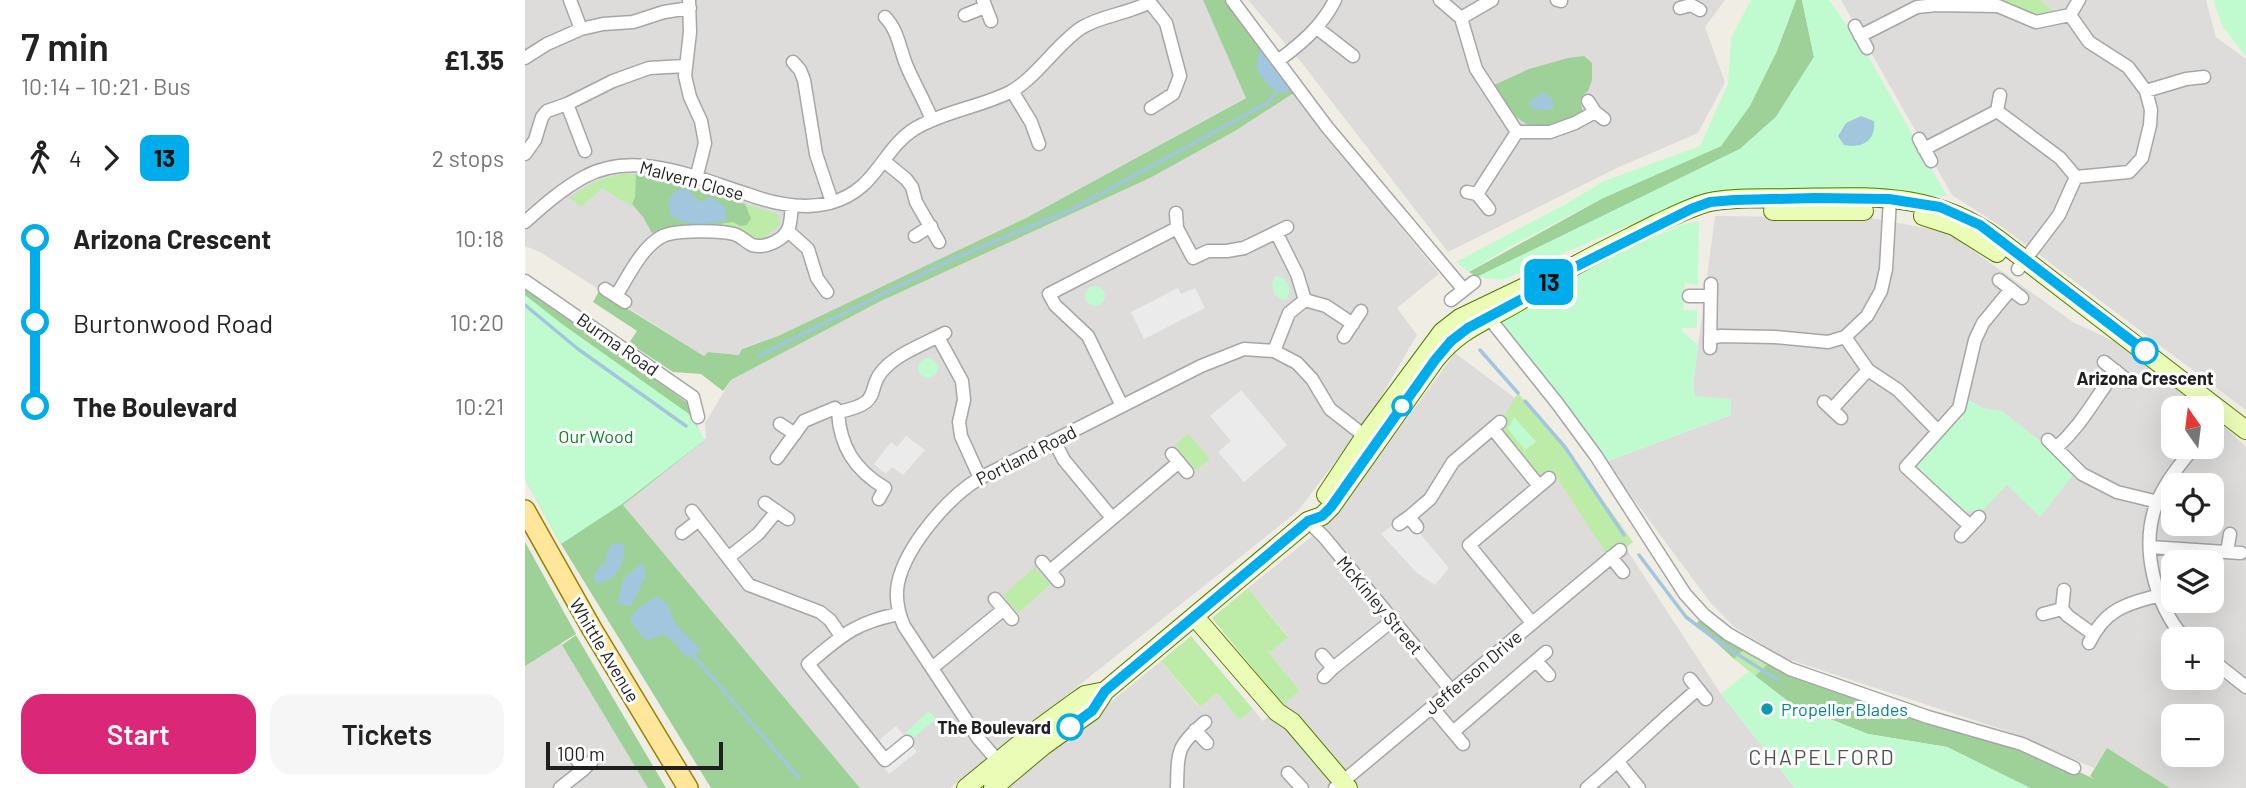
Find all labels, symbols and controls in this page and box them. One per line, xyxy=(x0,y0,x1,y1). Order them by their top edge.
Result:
text: 7 min xyxy=(21,23,109,69)
text: £1.35 xyxy=(444,44,504,75)
text: 10:14 – 10:21 · Bus xyxy=(21,72,191,100)
icon: walk xyxy=(21,139,59,177)
icon: forward xyxy=(92,139,130,177)
text: 13 xyxy=(154,143,175,172)
text: 4 xyxy=(69,144,82,172)
text: 2 stops xyxy=(432,144,504,172)
street label: Malvern Close xyxy=(637,156,747,204)
text: Arizona Crescent xyxy=(73,223,271,254)
text: 10:18 xyxy=(455,224,504,252)
line badge: 13 xyxy=(1517,259,1581,305)
text: 13 xyxy=(1538,267,1560,296)
text: Burtonwood Road xyxy=(73,307,273,338)
text: 10:20 xyxy=(450,308,504,336)
street label: Burma Road xyxy=(573,308,663,380)
marker: Arizona Crescent xyxy=(2132,338,2158,364)
place label: Arizona Crescent xyxy=(2076,367,2214,389)
text: The Boulevard xyxy=(73,391,237,422)
text: 10:21 xyxy=(455,392,504,420)
unlabelled marker xyxy=(1392,396,1412,416)
north arrow xyxy=(2161,396,2224,458)
map controls xyxy=(2161,396,2224,767)
street label: Portland Road xyxy=(972,420,1080,490)
park label: Our Wood xyxy=(558,425,634,447)
button: locate xyxy=(2161,473,2224,536)
button: layers xyxy=(2161,550,2224,613)
street label: McKinley Street xyxy=(1332,551,1428,659)
street label: Whittle Avenue xyxy=(565,594,645,706)
street label: Jefferson Drive xyxy=(1420,625,1526,719)
button: + xyxy=(2161,627,2224,690)
button: Start xyxy=(21,694,256,774)
button: Tickets xyxy=(270,694,504,774)
place label: Propeller Blades xyxy=(1781,698,1908,720)
marker: Propeller Blades xyxy=(1759,701,1775,717)
button: − xyxy=(2161,704,2224,767)
marker: The Boulevard xyxy=(1057,714,1083,740)
place label: The Boulevard xyxy=(937,716,1051,738)
scale bar xyxy=(546,739,723,771)
text: 100 m xyxy=(557,742,605,765)
district label: CHAPELFORD xyxy=(1748,744,1896,769)

